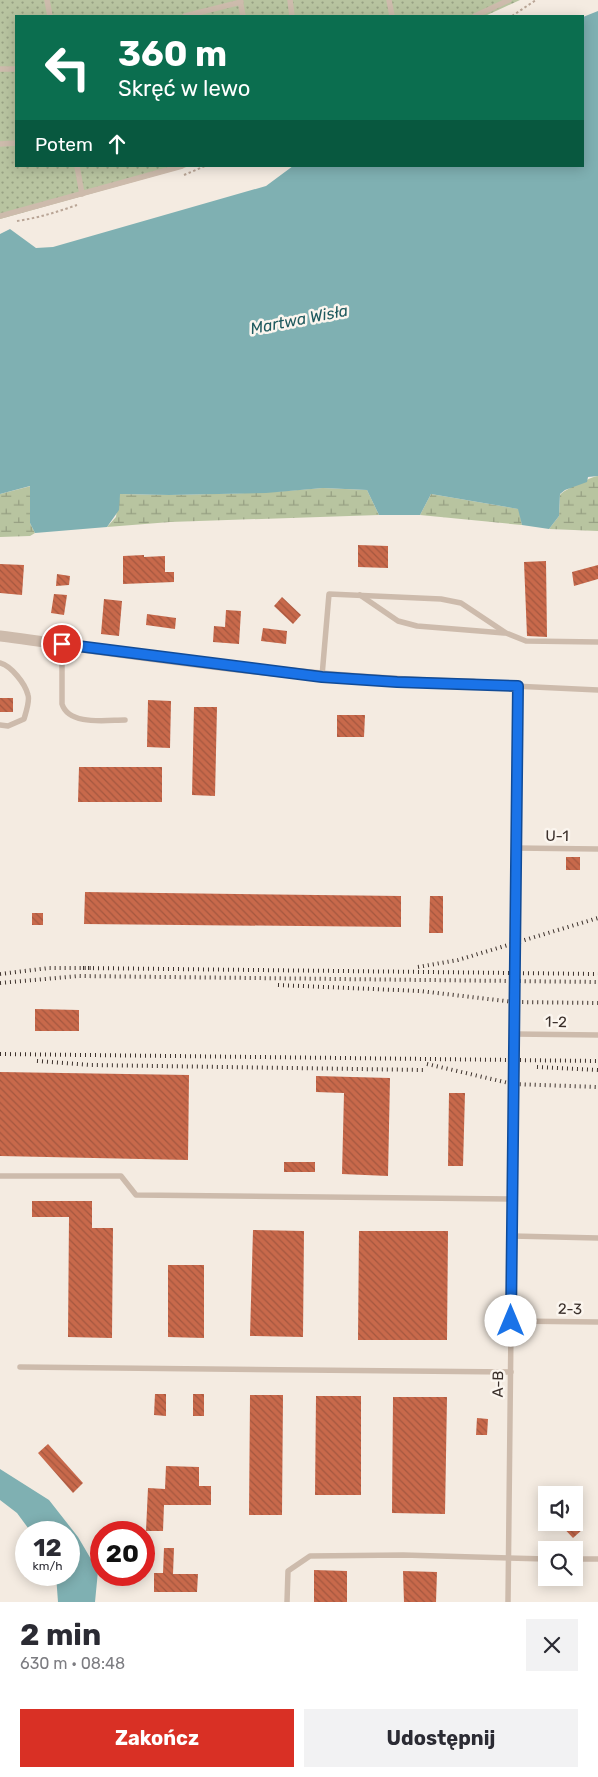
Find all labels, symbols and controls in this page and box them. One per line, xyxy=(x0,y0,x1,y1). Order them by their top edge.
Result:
text: 360 m xyxy=(118,33,227,75)
icon: left xyxy=(35,35,100,100)
text: Skręć w lewo xyxy=(118,75,250,102)
icon: ahead xyxy=(103,130,131,158)
text: Potem xyxy=(35,133,93,156)
water label: Martwa Wisła xyxy=(249,301,350,338)
pin xyxy=(41,623,83,665)
icon: arrive xyxy=(48,630,76,658)
street label: U-1 xyxy=(545,827,569,845)
street label: 1-2 xyxy=(545,1013,567,1031)
position arrow xyxy=(484,1294,536,1346)
street label: 2-3 xyxy=(558,1300,582,1318)
street label: A-B xyxy=(489,1370,507,1398)
map controls xyxy=(538,1486,583,1586)
button: sound xyxy=(538,1486,583,1531)
speed limit sign: 20 xyxy=(90,1521,155,1586)
text: 12 xyxy=(33,1533,62,1562)
button: search xyxy=(538,1541,583,1586)
text: km/h xyxy=(33,1559,62,1573)
text: 2 min xyxy=(20,1617,101,1653)
button: close xyxy=(526,1619,578,1671)
text: 630 m · 08:48 xyxy=(20,1654,125,1673)
button: Zakończ xyxy=(20,1709,294,1767)
button: Udostępnij xyxy=(304,1709,578,1767)

